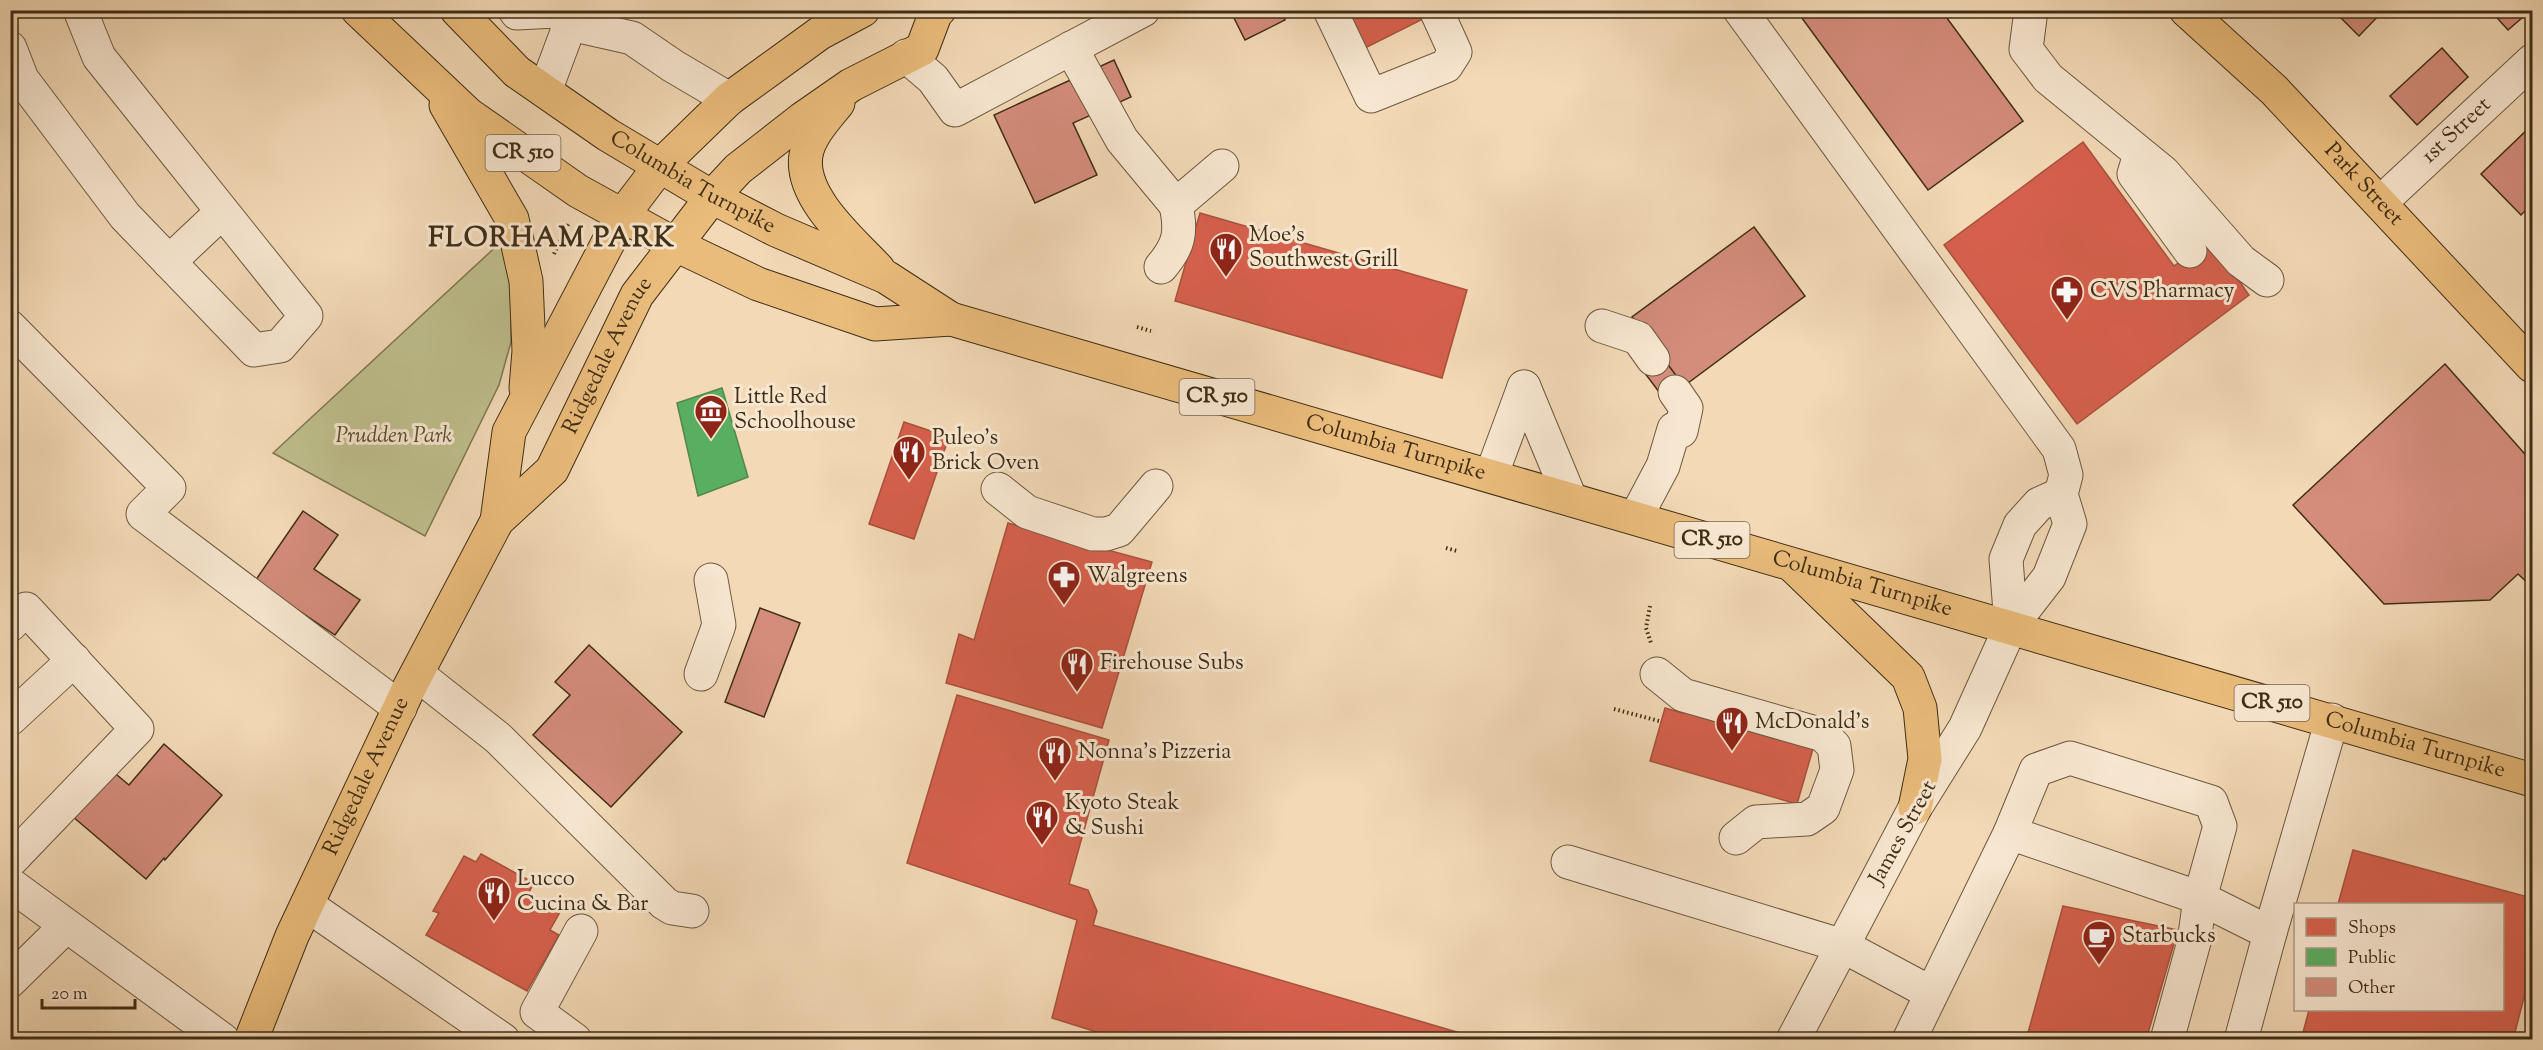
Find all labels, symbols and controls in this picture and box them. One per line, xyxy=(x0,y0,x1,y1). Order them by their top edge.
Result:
street label: 1st Street xyxy=(2415,90,2499,172)
street label: Columbia Turnpike xyxy=(603,123,781,243)
road number: CR 510 xyxy=(486,135,560,171)
street label: Park Street xyxy=(2316,136,2410,234)
district label: FLORHAM PARK xyxy=(428,219,676,259)
place label: Moe's Southwest Grill xyxy=(1249,220,1399,277)
restaurant icon: Moe's Southwest Grill xyxy=(1208,231,1244,278)
street label: Ridgedale Avenue xyxy=(556,270,661,440)
pharmacy icon: CVS Pharmacy xyxy=(2049,274,2085,321)
place label: CVS Pharmacy xyxy=(2090,276,2234,308)
road number: CR 510 xyxy=(1180,379,1254,415)
place label: Little Red Schoolhouse xyxy=(734,382,856,439)
museum icon: Little Red Schoolhouse xyxy=(693,393,729,440)
street label: Columbia Turnpike xyxy=(1301,407,1489,490)
park label: Prudden Park xyxy=(336,421,452,453)
place label: Puleo's Brick Oven xyxy=(932,423,1040,480)
restaurant icon: Puleo's Brick Oven xyxy=(891,434,927,481)
road number: CR 510 xyxy=(1674,522,1750,558)
street label: Columbia Turnpike xyxy=(1768,543,1956,626)
pharmacy icon: Walgreens xyxy=(1046,559,1082,606)
place label: Walgreens xyxy=(1087,561,1187,593)
restaurant icon: Firehouse Subs xyxy=(1059,646,1095,693)
place label: Firehouse Subs xyxy=(1100,648,1244,680)
road number: CR 510 xyxy=(2234,685,2310,721)
street label: Ridgedale Avenue xyxy=(316,692,418,861)
street label: Columbia Turnpike xyxy=(2321,704,2509,787)
restaurant icon: McDonald's xyxy=(1714,705,1750,752)
place label: McDonald's xyxy=(1755,707,1869,739)
restaurant icon: Nonna's Pizzeria xyxy=(1037,735,1073,782)
place label: Nonna's Pizzeria xyxy=(1078,737,1231,769)
street label: James Street xyxy=(1862,775,1946,892)
place label: Kyoto Steak & Sushi xyxy=(1065,788,1179,845)
restaurant icon: Kyoto Steak & Sushi xyxy=(1024,799,1060,846)
place label: Lucco Cucina & Bar xyxy=(517,864,649,921)
restaurant icon: Lucco Cucina & Bar xyxy=(476,875,512,922)
legend xyxy=(2294,903,2504,1011)
text: Shops xyxy=(2348,916,2396,942)
cafe icon: Starbucks xyxy=(2081,919,2117,966)
place label: Starbucks xyxy=(2122,921,2216,953)
text: Public xyxy=(2348,946,2396,972)
scale bar xyxy=(42,972,135,1010)
text: Other xyxy=(2348,976,2395,1002)
text: 20 m xyxy=(51,982,88,1008)

